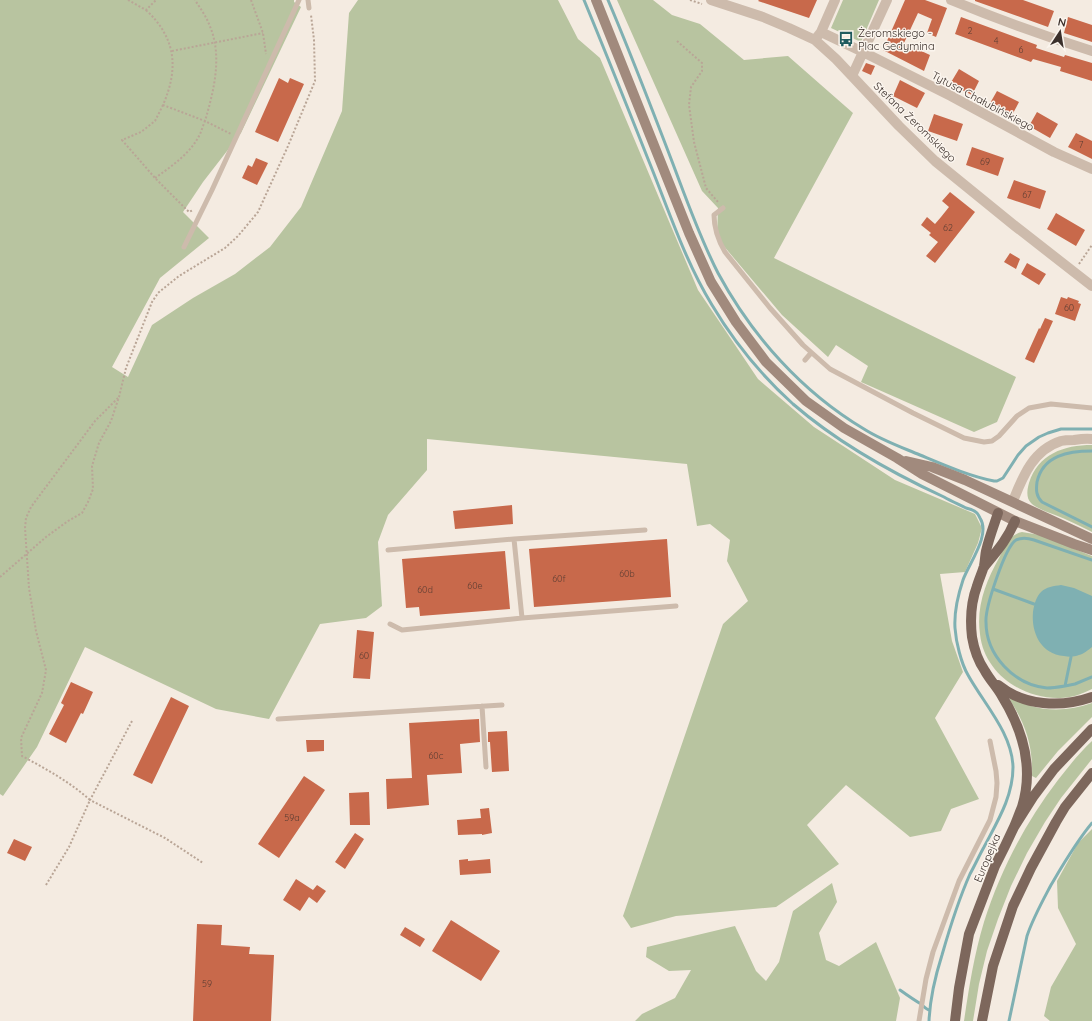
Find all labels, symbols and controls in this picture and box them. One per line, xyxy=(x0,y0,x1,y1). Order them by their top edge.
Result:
north arrow xyxy=(1040,12,1080,52)
text: N xyxy=(1057,15,1067,30)
house number: 2 xyxy=(968,25,973,36)
place label: Żeromskiego - Plac Gedymina xyxy=(858,26,935,53)
bus stop icon: Żeromskiego - Plac Gedymina xyxy=(837,30,855,48)
house number: 4 xyxy=(994,35,999,46)
house number: 6 xyxy=(1019,44,1024,55)
street label: Tytusa Chałubińskiego xyxy=(929,68,1037,134)
street label: Stefana Żeromskiego xyxy=(871,79,960,165)
house number: 7 xyxy=(1079,139,1084,150)
house number: 69 xyxy=(980,156,990,167)
house number: 67 xyxy=(1022,189,1032,200)
house number: 62 xyxy=(943,222,953,233)
house number: 60 xyxy=(1064,302,1074,313)
house number: 60b xyxy=(619,568,635,579)
house number: 60f xyxy=(552,573,566,584)
house number: 60e xyxy=(467,580,483,591)
house number: 60d xyxy=(417,584,433,595)
house number: 60 xyxy=(359,650,369,661)
house number: 60c xyxy=(429,750,444,761)
house number: 59a xyxy=(284,812,300,823)
street label: Europejka xyxy=(971,832,1003,884)
house number: 59 xyxy=(202,978,212,989)

